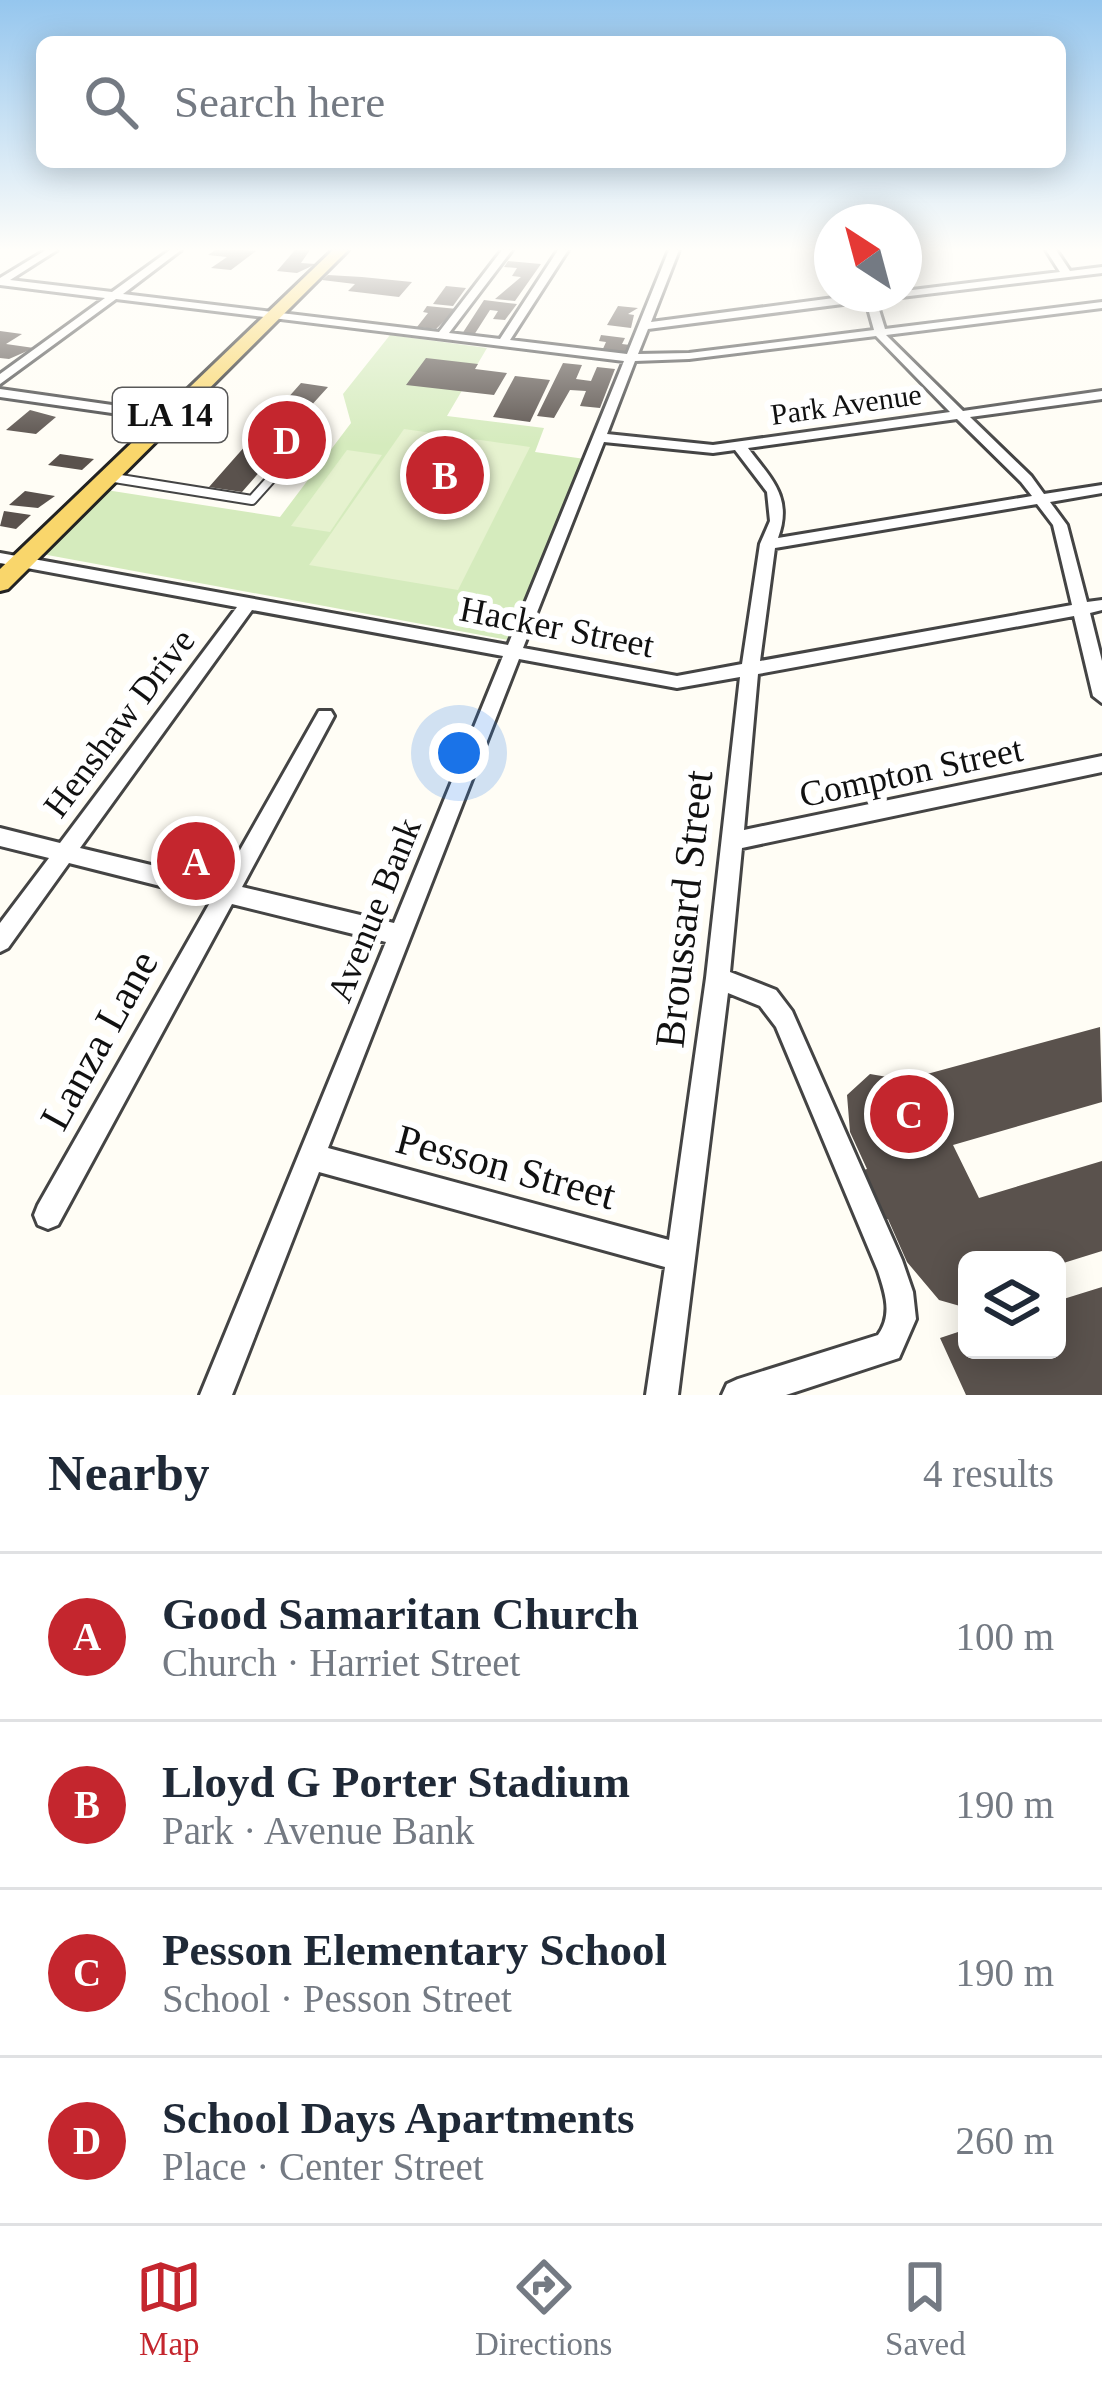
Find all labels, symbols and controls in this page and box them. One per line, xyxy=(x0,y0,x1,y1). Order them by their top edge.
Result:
search box xyxy=(36,36,1066,168)
icon: search xyxy=(78,69,144,135)
text: Search here xyxy=(174,77,385,127)
north arrow xyxy=(814,204,922,312)
street label: Park Avenue xyxy=(768,377,924,431)
road number: LA 14 xyxy=(113,388,227,442)
pin: D xyxy=(248,395,326,485)
pin: B xyxy=(406,430,484,520)
street label: Hacker Street xyxy=(457,589,657,665)
street label: Henshaw Drive xyxy=(35,621,203,825)
your location xyxy=(429,723,489,783)
street label: Compton Street xyxy=(796,729,1026,815)
street label: Broussard Street xyxy=(647,768,721,1050)
street label: Avenue Bank xyxy=(319,812,429,1008)
pin: A xyxy=(157,816,235,906)
street label: Lanza Lane xyxy=(31,943,167,1137)
pin: C xyxy=(870,1069,948,1159)
street label: Pesson Street xyxy=(391,1116,621,1218)
map controls xyxy=(958,1251,1066,1359)
button: layers xyxy=(958,1251,1066,1359)
text: Nearby xyxy=(48,1445,209,1501)
text: 4 results xyxy=(923,1452,1054,1495)
text: Good Samaritan Church xyxy=(162,1589,639,1639)
text: A xyxy=(73,1615,101,1658)
text: 100 m xyxy=(955,1615,1054,1658)
text: Church · Harriet Street xyxy=(162,1641,520,1684)
text: Lloyd G Porter Stadium xyxy=(162,1757,630,1807)
text: B xyxy=(74,1783,100,1826)
text: 190 m xyxy=(955,1783,1054,1826)
text: Park · Avenue Bank xyxy=(162,1809,474,1852)
text: Pesson Elementary School xyxy=(162,1925,667,1975)
text: C xyxy=(73,1951,101,1994)
text: 190 m xyxy=(955,1951,1054,1994)
text: School · Pesson Street xyxy=(162,1977,512,2020)
text: School Days Apartments xyxy=(162,2093,635,2143)
text: D xyxy=(73,2119,101,2162)
text: 260 m xyxy=(955,2119,1054,2162)
text: Place · Center Street xyxy=(162,2145,484,2188)
tab: Map xyxy=(136,2254,202,2363)
tab: Directions xyxy=(475,2254,612,2363)
tab: Saved xyxy=(885,2254,966,2363)

